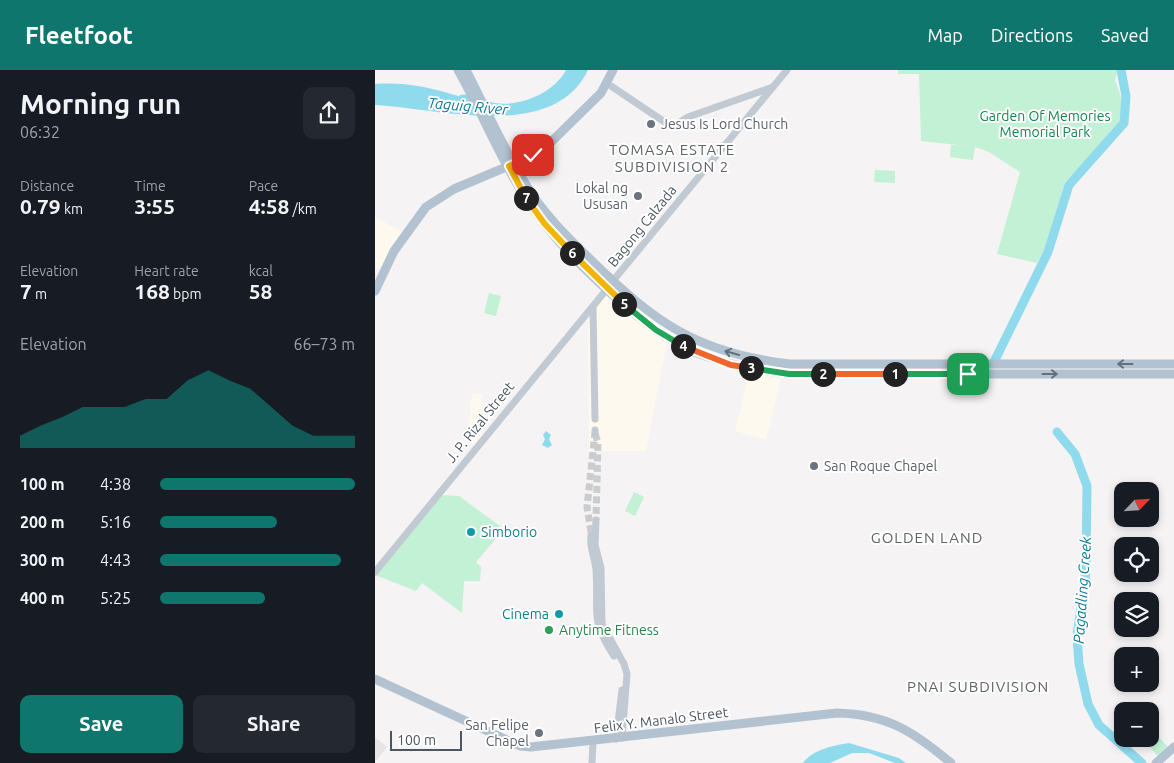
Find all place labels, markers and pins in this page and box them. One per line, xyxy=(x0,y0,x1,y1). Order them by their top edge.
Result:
place label: Jesus Is Lord Church xyxy=(661,116,788,132)
marker: Jesus Is Lord Church xyxy=(645,118,657,130)
pin xyxy=(512,134,554,176)
place label: Lokal ng Ususan xyxy=(576,180,628,212)
pin: 7 xyxy=(513,186,539,210)
marker: Lokal ng Ususan xyxy=(632,190,644,202)
pin: 6 xyxy=(559,240,585,266)
pin: 5 xyxy=(611,292,637,316)
pin: 4 xyxy=(671,334,695,358)
pin xyxy=(947,353,989,395)
pin: 3 xyxy=(739,356,763,380)
pin: 2 xyxy=(811,362,835,386)
pin: 1 xyxy=(883,362,907,386)
place label: San Roque Chapel xyxy=(824,458,937,474)
marker: San Roque Chapel xyxy=(808,460,820,472)
place label: Simborio xyxy=(481,524,537,540)
marker: Simborio xyxy=(465,526,477,538)
place label: Cinema xyxy=(502,606,549,622)
marker: Cinema xyxy=(553,608,565,620)
place label: Anytime Fitness xyxy=(559,622,659,638)
marker: Anytime Fitness xyxy=(543,624,555,636)
place label: San Felipe Chapel xyxy=(465,717,529,749)
marker: San Felipe Chapel xyxy=(533,727,545,739)

